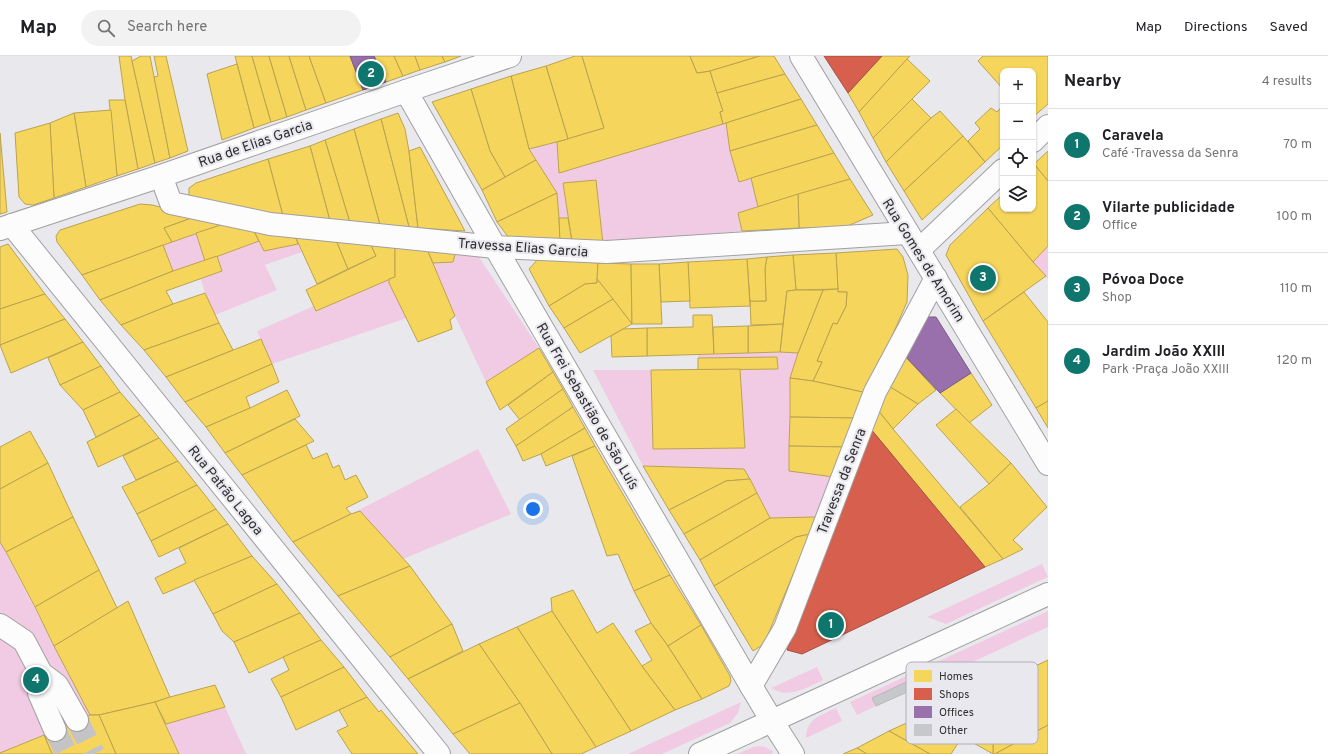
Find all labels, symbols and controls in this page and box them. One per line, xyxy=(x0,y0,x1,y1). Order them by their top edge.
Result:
search box xyxy=(81,10,361,46)
text: Map xyxy=(20,16,57,40)
icon: search xyxy=(95,17,117,39)
text: Search here xyxy=(127,18,207,37)
text: Map xyxy=(1136,19,1162,36)
text: Directions xyxy=(1184,19,1248,36)
text: Saved xyxy=(1270,19,1308,36)
pin: 2 xyxy=(358,59,384,89)
map controls xyxy=(1000,68,1036,212)
button: + xyxy=(1000,68,1036,104)
text: Nearby xyxy=(1064,71,1121,93)
text: 4 results xyxy=(1262,74,1312,90)
button: − xyxy=(1000,104,1036,140)
street label: Rua de Elias Garcia xyxy=(196,117,315,172)
text: Caravela xyxy=(1102,127,1164,146)
text: 1 xyxy=(1074,137,1080,153)
text: 70 m xyxy=(1283,137,1312,153)
button: locate xyxy=(1000,140,1036,176)
text: Café · Travessa da Senra xyxy=(1102,146,1238,162)
button: layers xyxy=(1000,176,1036,212)
street label: Rua Gomes de Amorim xyxy=(878,196,968,326)
text: Vilarte publicidade xyxy=(1102,199,1235,218)
text: 2 xyxy=(1073,209,1081,225)
text: 100 m xyxy=(1276,209,1312,225)
text: Office xyxy=(1102,218,1137,234)
street label: Travessa Elias Garcia xyxy=(457,235,589,262)
pin: 3 xyxy=(970,263,996,293)
text: Póvoa Doce xyxy=(1102,271,1184,290)
text: 3 xyxy=(1073,281,1081,297)
text: 110 m xyxy=(1280,281,1312,297)
text: Shop xyxy=(1102,290,1132,306)
street label: Rua Frei Sebastião de São Luís xyxy=(532,320,642,493)
text: Jardim João XXIII xyxy=(1102,343,1225,362)
text: 4 xyxy=(1073,353,1081,369)
text: 120 m xyxy=(1277,353,1312,369)
text: Park · Praça João XXIII xyxy=(1102,362,1229,378)
street label: Travessa da Senra xyxy=(814,426,870,537)
street label: Rua Patrão Lagoa xyxy=(183,443,266,539)
your location xyxy=(523,499,543,519)
pin: 1 xyxy=(818,610,844,640)
legend xyxy=(906,662,1038,744)
pin: 4 xyxy=(23,665,49,695)
text: Homes xyxy=(939,670,973,684)
text: Shops xyxy=(939,688,969,702)
text: Offices xyxy=(939,706,974,720)
text: Other xyxy=(939,724,968,738)

